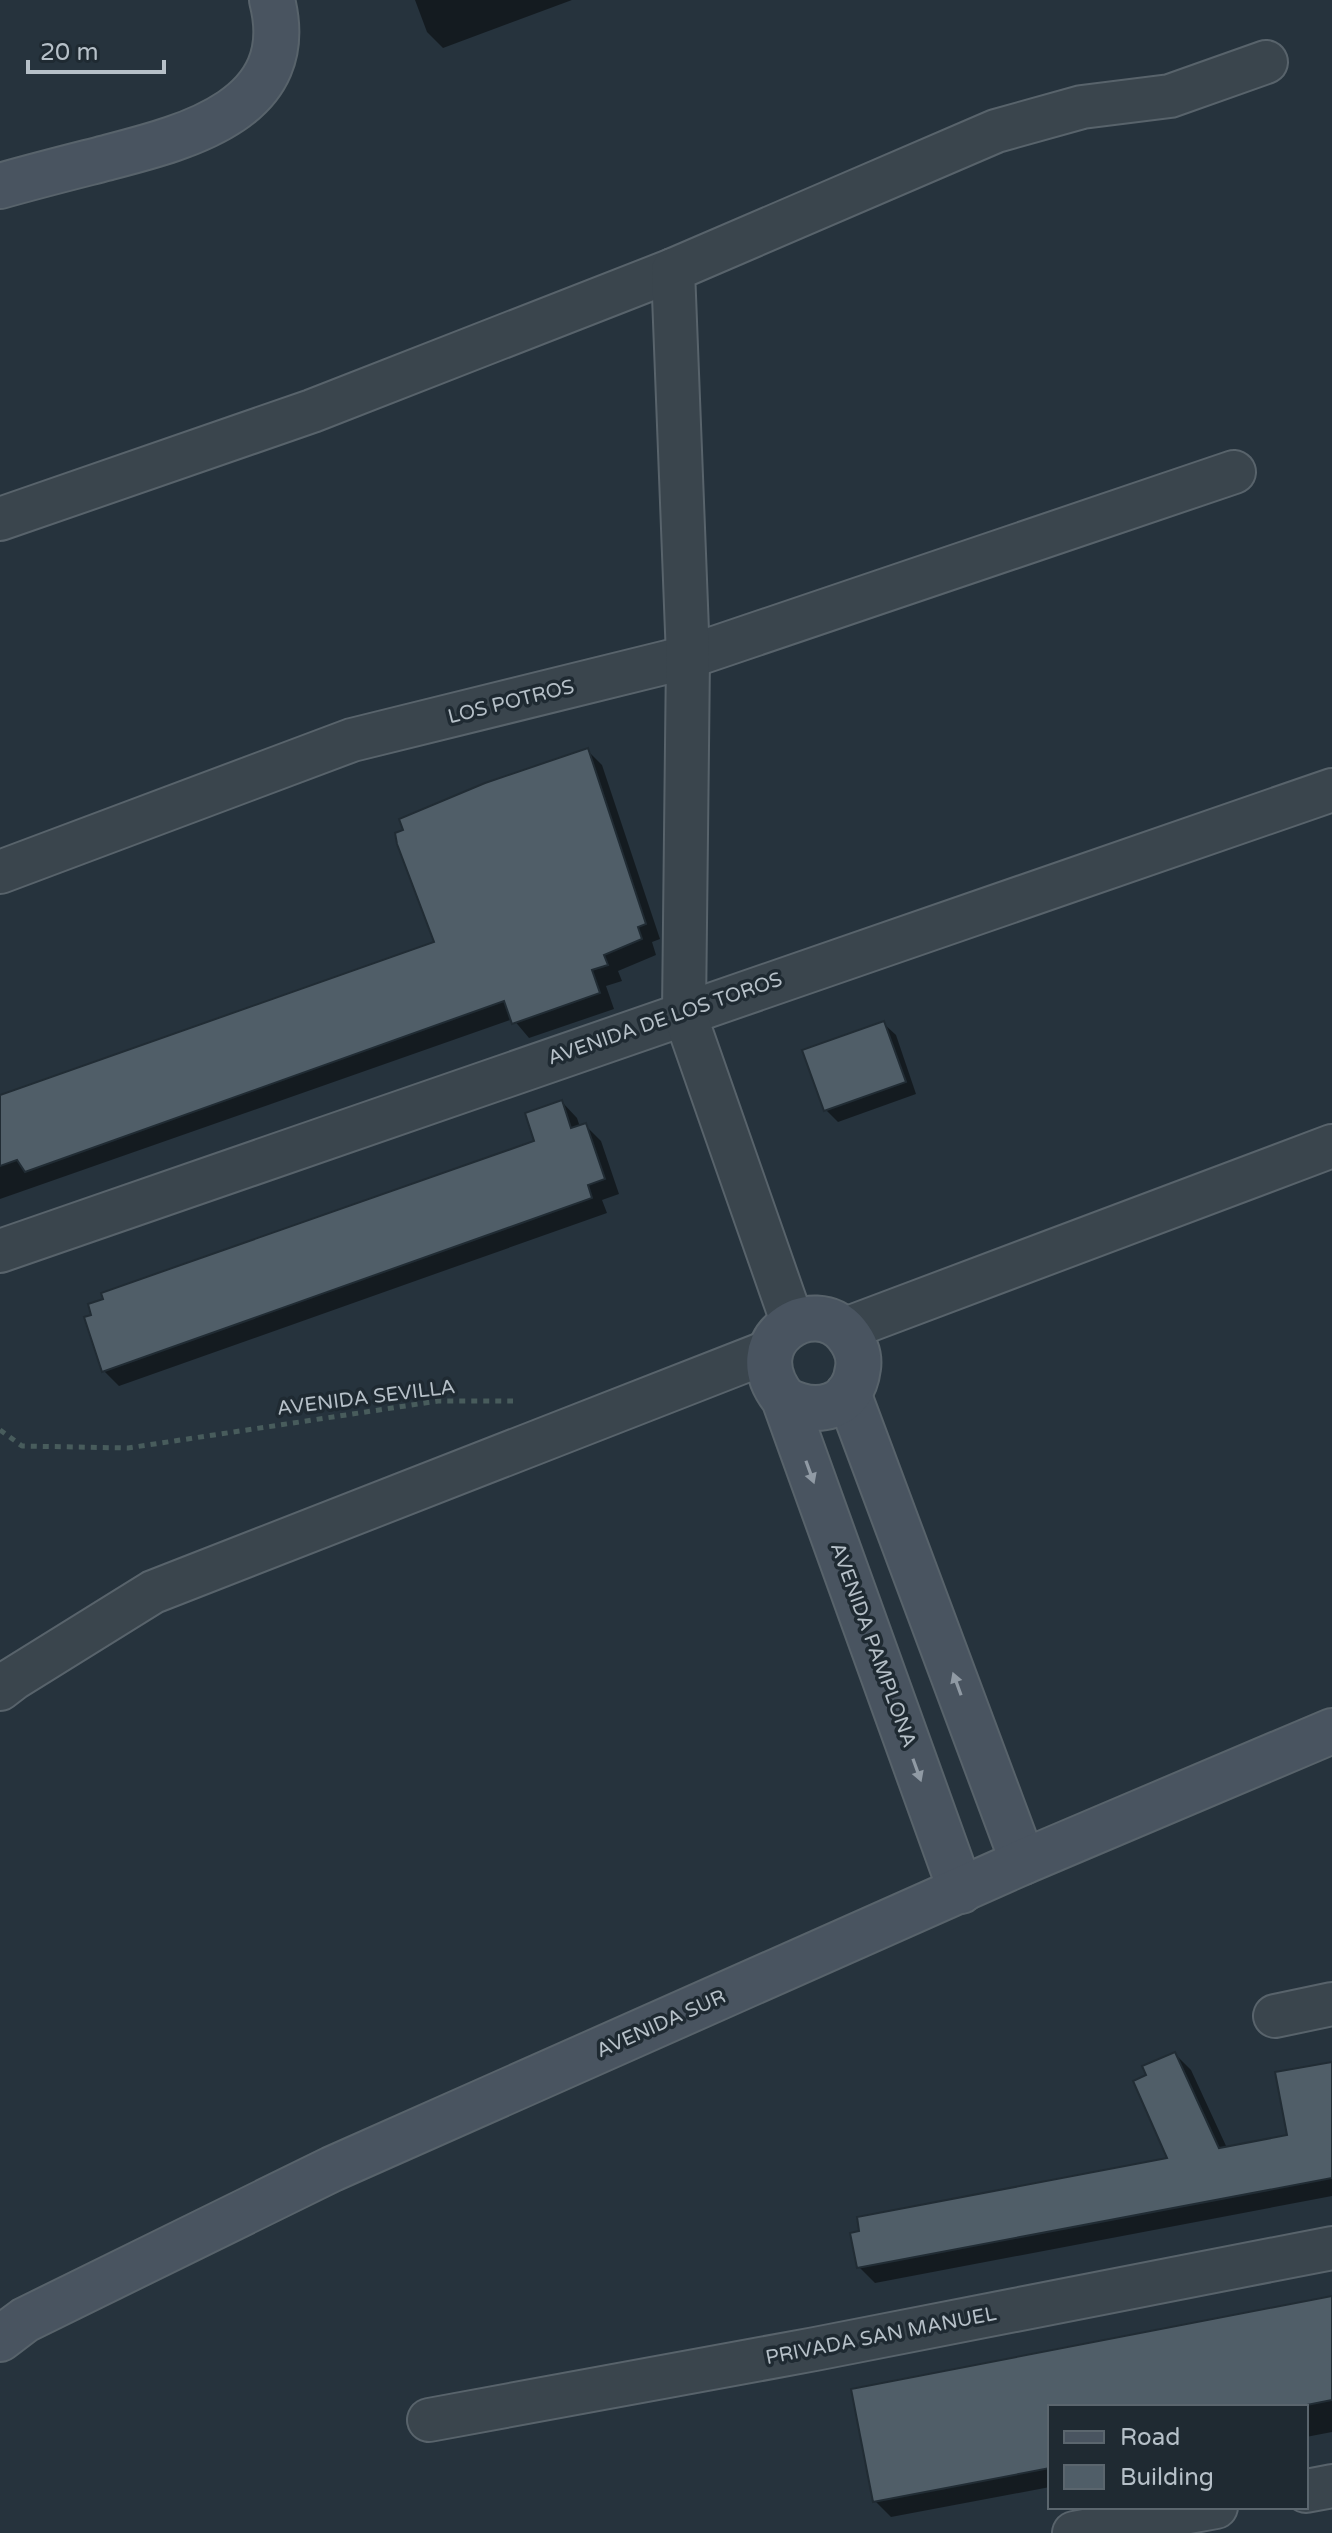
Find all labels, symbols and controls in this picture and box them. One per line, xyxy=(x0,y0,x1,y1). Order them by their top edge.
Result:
scale bar xyxy=(28,24,164,74)
text: 20 m xyxy=(40,38,98,67)
street label: LOS POTROS xyxy=(445,675,577,729)
street label: AVENIDA DE LOS TOROS xyxy=(545,968,785,1070)
street label: AVENIDA SEVILLA xyxy=(275,1375,457,1421)
one-way arrow xyxy=(804,1461,817,1485)
street label: AVENIDA PAMPLONA xyxy=(825,1539,921,1751)
one-way arrow xyxy=(950,1672,963,1696)
one-way arrow xyxy=(912,1758,924,1782)
street label: AVENIDA SUR xyxy=(593,1985,729,2063)
street label: PRIVADA SAN MANUEL xyxy=(764,2302,999,2370)
legend xyxy=(1048,2405,1308,2509)
text: Road xyxy=(1120,2423,1180,2452)
text: Building xyxy=(1120,2463,1214,2492)

